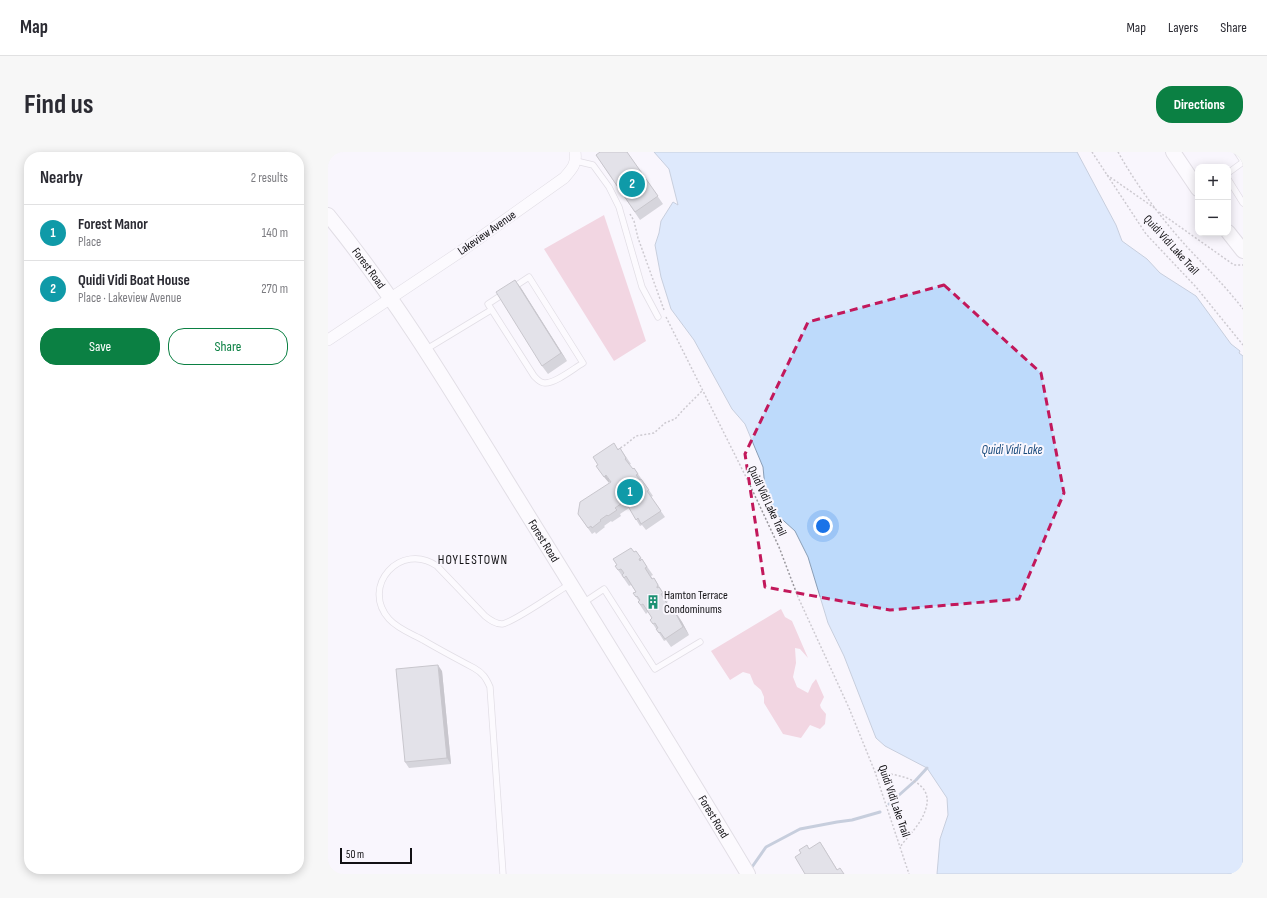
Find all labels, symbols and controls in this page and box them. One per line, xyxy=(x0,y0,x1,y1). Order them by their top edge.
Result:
text: Map xyxy=(20,16,48,39)
text: Map xyxy=(1126,19,1146,36)
text: Layers xyxy=(1168,19,1198,36)
text: Share xyxy=(1220,19,1247,36)
button: Directions xyxy=(1156,86,1243,123)
text: Find us xyxy=(24,88,93,121)
map controls xyxy=(1195,164,1231,236)
button: + xyxy=(1195,164,1231,200)
text: Nearby xyxy=(40,168,83,188)
pin: 2 xyxy=(619,169,645,199)
text: 2 results xyxy=(251,170,288,186)
button: − xyxy=(1195,200,1231,236)
street label: Lakeview Avenue xyxy=(455,207,519,259)
street label: Quidi Vidi Lake Trail xyxy=(1140,212,1202,278)
text: Forest Manor xyxy=(78,215,148,234)
text: 1 xyxy=(50,225,56,241)
text: 140 m xyxy=(262,225,288,241)
text: Place xyxy=(78,234,101,250)
street label: Forest Road xyxy=(349,245,389,292)
text: Quidi Vidi Boat House xyxy=(78,271,190,290)
text: 2 xyxy=(50,281,56,297)
text: 270 m xyxy=(261,281,288,297)
text: Place · Lakeview Avenue xyxy=(78,290,182,306)
button: Save xyxy=(40,328,160,365)
button: Share xyxy=(168,328,288,365)
water label: Quidi Vidi Lake xyxy=(981,442,1043,458)
street label: Quidi Vidi Lake Trail xyxy=(744,464,790,538)
pin: 1 xyxy=(617,477,643,507)
your location xyxy=(813,516,833,536)
street label: Forest Road xyxy=(525,517,563,565)
district label: HOYLESTOWN xyxy=(438,552,508,568)
place label: Hamton Terrace Condominums xyxy=(664,588,728,617)
building icon: Hamton Terrace Condominums xyxy=(645,594,661,610)
street label: Quidi Vidi Lake Trail xyxy=(875,763,913,839)
street label: Forest Road xyxy=(695,792,732,841)
scale bar xyxy=(340,846,412,865)
text: 50 m xyxy=(346,848,364,861)

